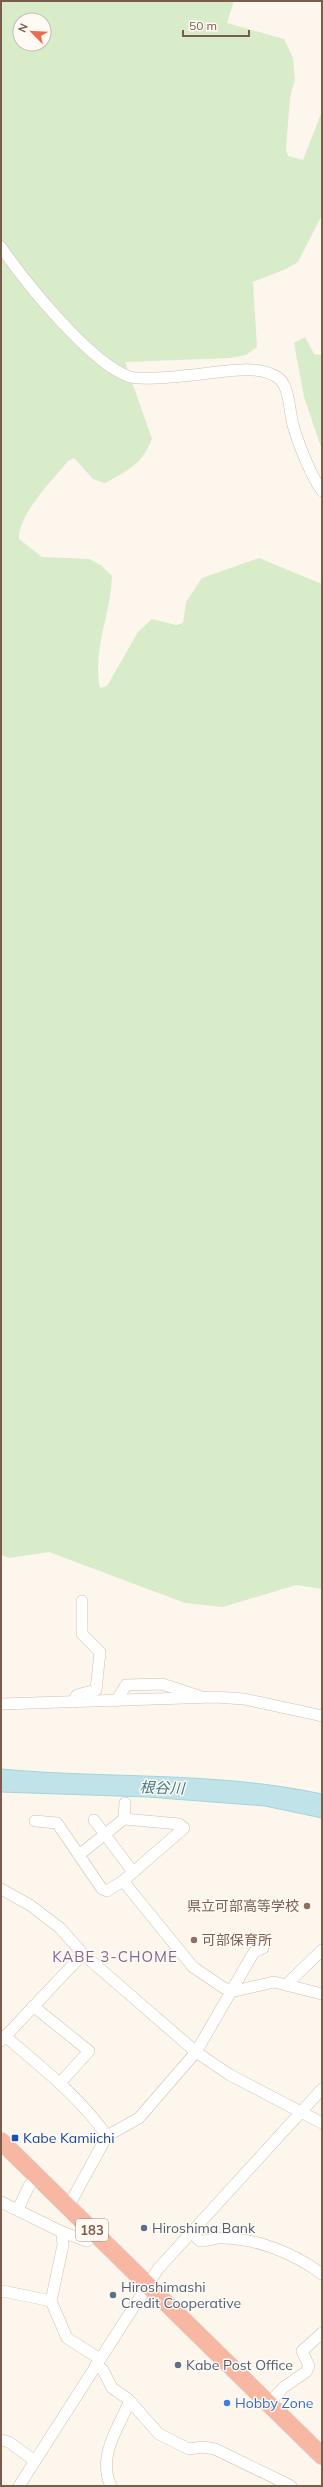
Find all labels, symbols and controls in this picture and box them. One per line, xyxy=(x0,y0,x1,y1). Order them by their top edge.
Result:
north arrow xyxy=(12,12,52,52)
scale bar xyxy=(183,12,249,38)
text: 50 m xyxy=(189,18,217,33)
text: N xyxy=(15,21,31,35)
water label: 根谷川 xyxy=(139,1777,187,1798)
place label: 県立可部高等学校 xyxy=(187,1897,299,1915)
marker: 県立可部高等学校 xyxy=(302,1901,312,1911)
place label: 可部保育所 xyxy=(202,1931,272,1949)
marker: 可部保育所 xyxy=(189,1935,199,1945)
district label: KABE 3-CHOME xyxy=(52,1947,178,1966)
place label: Kabe Kamiichi xyxy=(23,2129,115,2147)
marker: Kabe Kamiichi xyxy=(10,2133,20,2143)
road number: 183 xyxy=(76,2219,108,2241)
place label: Hiroshima Bank xyxy=(152,2219,256,2237)
marker: Hiroshima Bank xyxy=(139,2223,149,2233)
place label: Hiroshimashi Credit Cooperative xyxy=(121,2278,241,2312)
marker: Hiroshimashi Credit Cooperative xyxy=(108,2290,118,2300)
place label: Kabe Post Office xyxy=(186,2356,293,2374)
marker: Kabe Post Office xyxy=(173,2360,183,2370)
place label: Hobby Zone xyxy=(235,2394,313,2412)
marker: Hobby Zone xyxy=(222,2398,232,2408)

